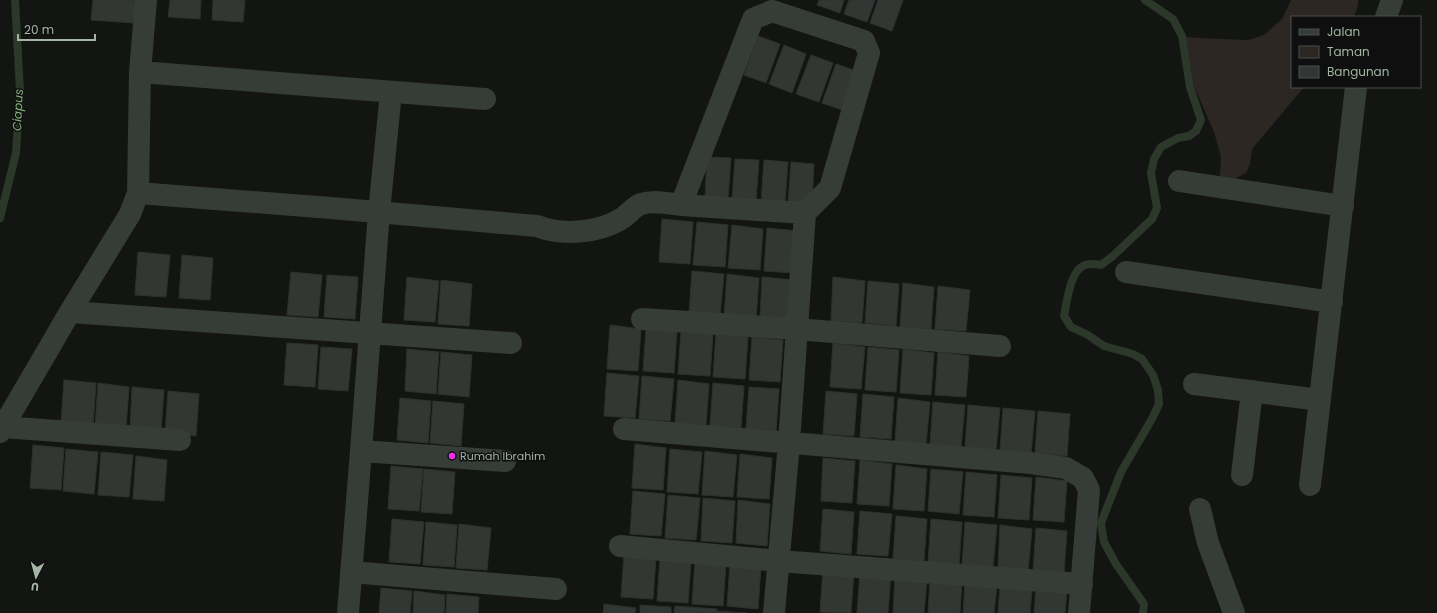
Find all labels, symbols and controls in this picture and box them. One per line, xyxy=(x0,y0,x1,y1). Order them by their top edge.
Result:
scale bar xyxy=(18,16,95,42)
legend xyxy=(1291,16,1421,88)
text: 20 m xyxy=(24,21,54,38)
text: Jalan xyxy=(1327,23,1360,40)
text: Taman xyxy=(1327,43,1370,60)
text: Bangunan xyxy=(1327,63,1389,80)
water label: Ciapus xyxy=(8,88,27,132)
place label: Rumah Ibrahim xyxy=(460,448,545,464)
marker: Rumah Ibrahim xyxy=(447,451,457,461)
north arrow xyxy=(16,557,56,597)
text: U xyxy=(30,579,40,595)

